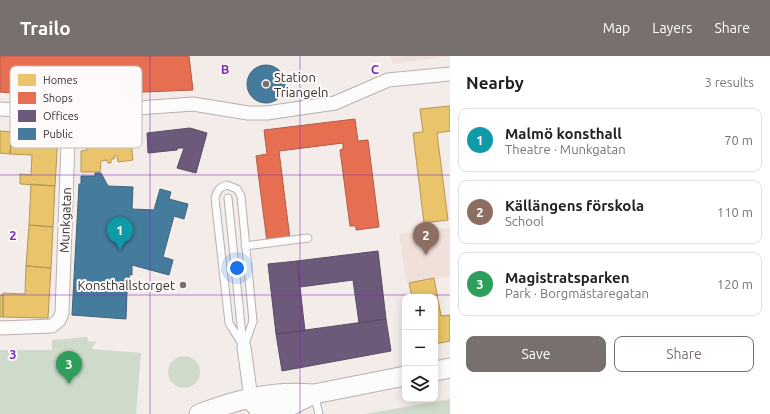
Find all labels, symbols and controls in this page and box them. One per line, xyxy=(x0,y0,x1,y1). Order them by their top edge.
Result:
text: Trailo xyxy=(20,17,71,39)
text: Map xyxy=(603,20,630,36)
text: Layers xyxy=(652,20,692,36)
text: Share xyxy=(714,20,750,36)
text: B xyxy=(221,62,230,76)
text: C xyxy=(371,62,380,76)
legend xyxy=(10,66,142,148)
place label: Station Triangeln xyxy=(274,70,328,99)
text: Nearby xyxy=(466,73,524,92)
text: Homes xyxy=(43,74,78,86)
text: 3 results xyxy=(704,75,754,89)
marker: Station Triangeln xyxy=(261,79,271,89)
text: Shops xyxy=(43,92,73,104)
text: Offices xyxy=(43,110,79,122)
text: Malmö konsthall xyxy=(505,125,622,142)
text: Public xyxy=(43,128,73,140)
text: 1 xyxy=(476,133,484,147)
text: 70 m xyxy=(724,133,753,147)
text: Theatre · Munkgatan xyxy=(505,142,626,156)
street label: Munkgatan xyxy=(57,187,73,253)
text: Källängens förskola xyxy=(505,197,644,214)
text: 2 xyxy=(476,205,484,219)
text: 110 m xyxy=(717,205,753,219)
text: School xyxy=(505,214,544,228)
pin: 1 xyxy=(107,217,133,250)
pin: 2 xyxy=(413,222,439,255)
text: 2 xyxy=(9,228,17,242)
your location xyxy=(227,258,247,278)
text: Magistratsparken xyxy=(505,269,629,286)
text: 3 xyxy=(476,277,484,291)
text: 120 m xyxy=(717,277,753,291)
place label: Konsthallstorget xyxy=(78,278,175,292)
marker: Konsthallstorget xyxy=(178,280,188,290)
text: Park · Borgmästaregatan xyxy=(505,286,649,300)
map controls xyxy=(402,294,438,402)
button: + xyxy=(402,294,438,330)
button: − xyxy=(402,330,438,366)
button: Save xyxy=(466,336,606,372)
button: Share xyxy=(614,336,754,372)
text: 3 xyxy=(9,347,17,361)
pin: 3 xyxy=(56,351,82,384)
button: layers xyxy=(402,366,438,402)

